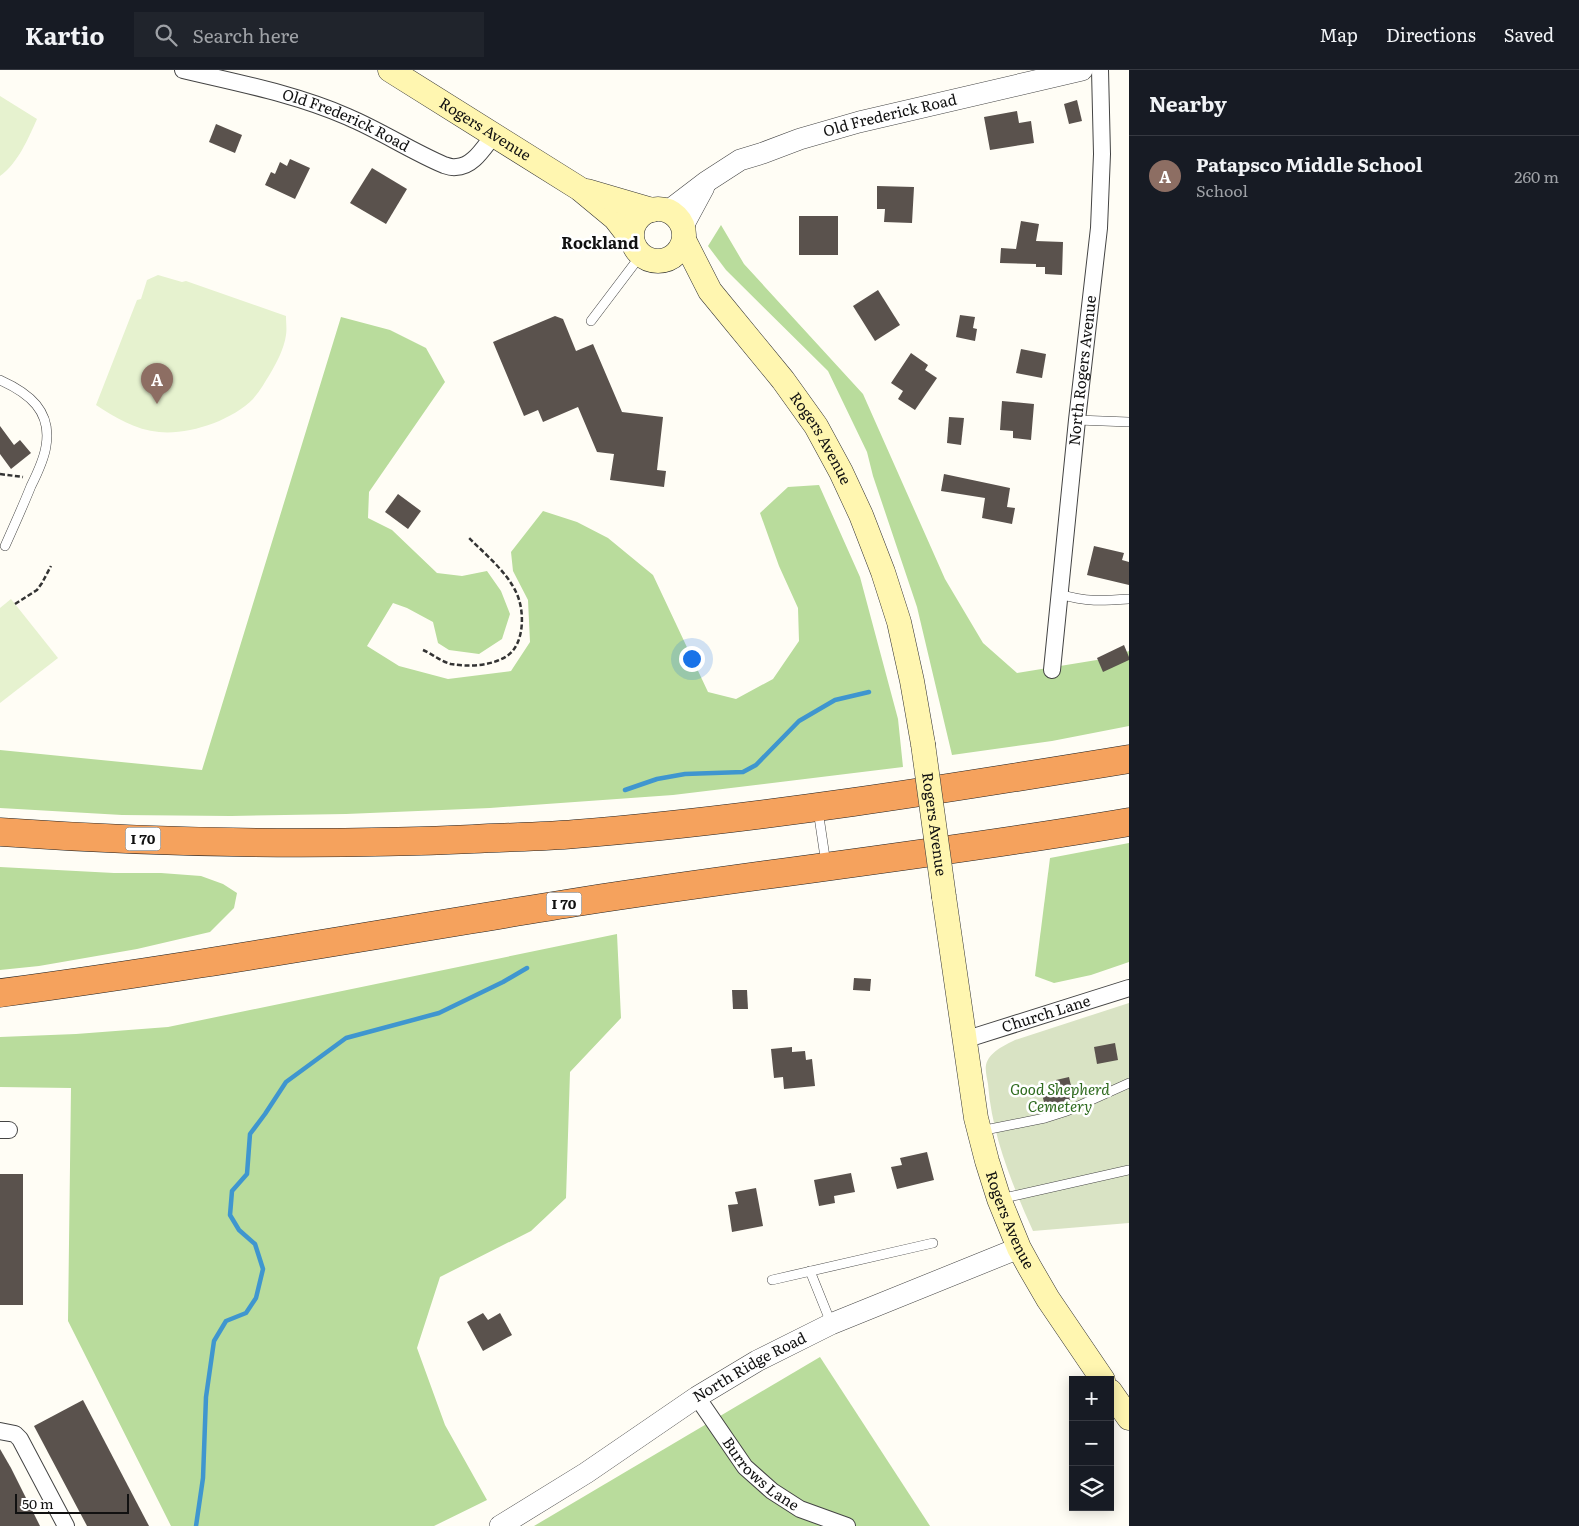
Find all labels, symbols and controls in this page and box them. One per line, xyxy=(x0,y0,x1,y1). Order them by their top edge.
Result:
search box xyxy=(134,12,484,57)
text: Kartio xyxy=(25,17,104,52)
icon: search xyxy=(152,21,180,49)
text: Search here xyxy=(192,21,299,49)
text: Map xyxy=(1320,21,1358,48)
text: Directions xyxy=(1386,21,1476,48)
text: Saved xyxy=(1504,21,1554,48)
street label: Old Frederick Road xyxy=(280,82,414,156)
street label: Old Frederick Road xyxy=(820,87,959,142)
text: Nearby xyxy=(1149,87,1227,118)
street label: Rogers Avenue xyxy=(435,91,536,166)
text: Patapsco Middle School xyxy=(1196,150,1423,178)
text: A xyxy=(1159,164,1171,188)
text: 260 m xyxy=(1514,164,1559,188)
text: School xyxy=(1196,178,1248,202)
district label: Rockland xyxy=(561,230,639,254)
street label: North Rogers Avenue xyxy=(1061,294,1101,447)
pin: A xyxy=(141,363,173,404)
street label: Rogers Avenue xyxy=(785,387,858,488)
your location xyxy=(679,646,705,672)
street label: Rogers Avenue xyxy=(917,771,954,878)
road number: I 70 xyxy=(126,828,160,851)
road number: I 70 xyxy=(546,892,582,916)
street label: Church Lane xyxy=(998,988,1093,1037)
park label: Good Shepherd Cemetery xyxy=(1010,1077,1110,1117)
street label: Rogers Avenue xyxy=(981,1168,1041,1273)
street label: North Ridge Road xyxy=(688,1325,810,1407)
map controls xyxy=(1069,1376,1114,1511)
button: + xyxy=(1069,1376,1114,1421)
button: − xyxy=(1069,1421,1114,1466)
street label: Burrows Lane xyxy=(718,1432,804,1516)
button: layers xyxy=(1069,1466,1114,1511)
scale bar xyxy=(15,1491,129,1514)
text: 50 m xyxy=(22,1493,54,1513)

